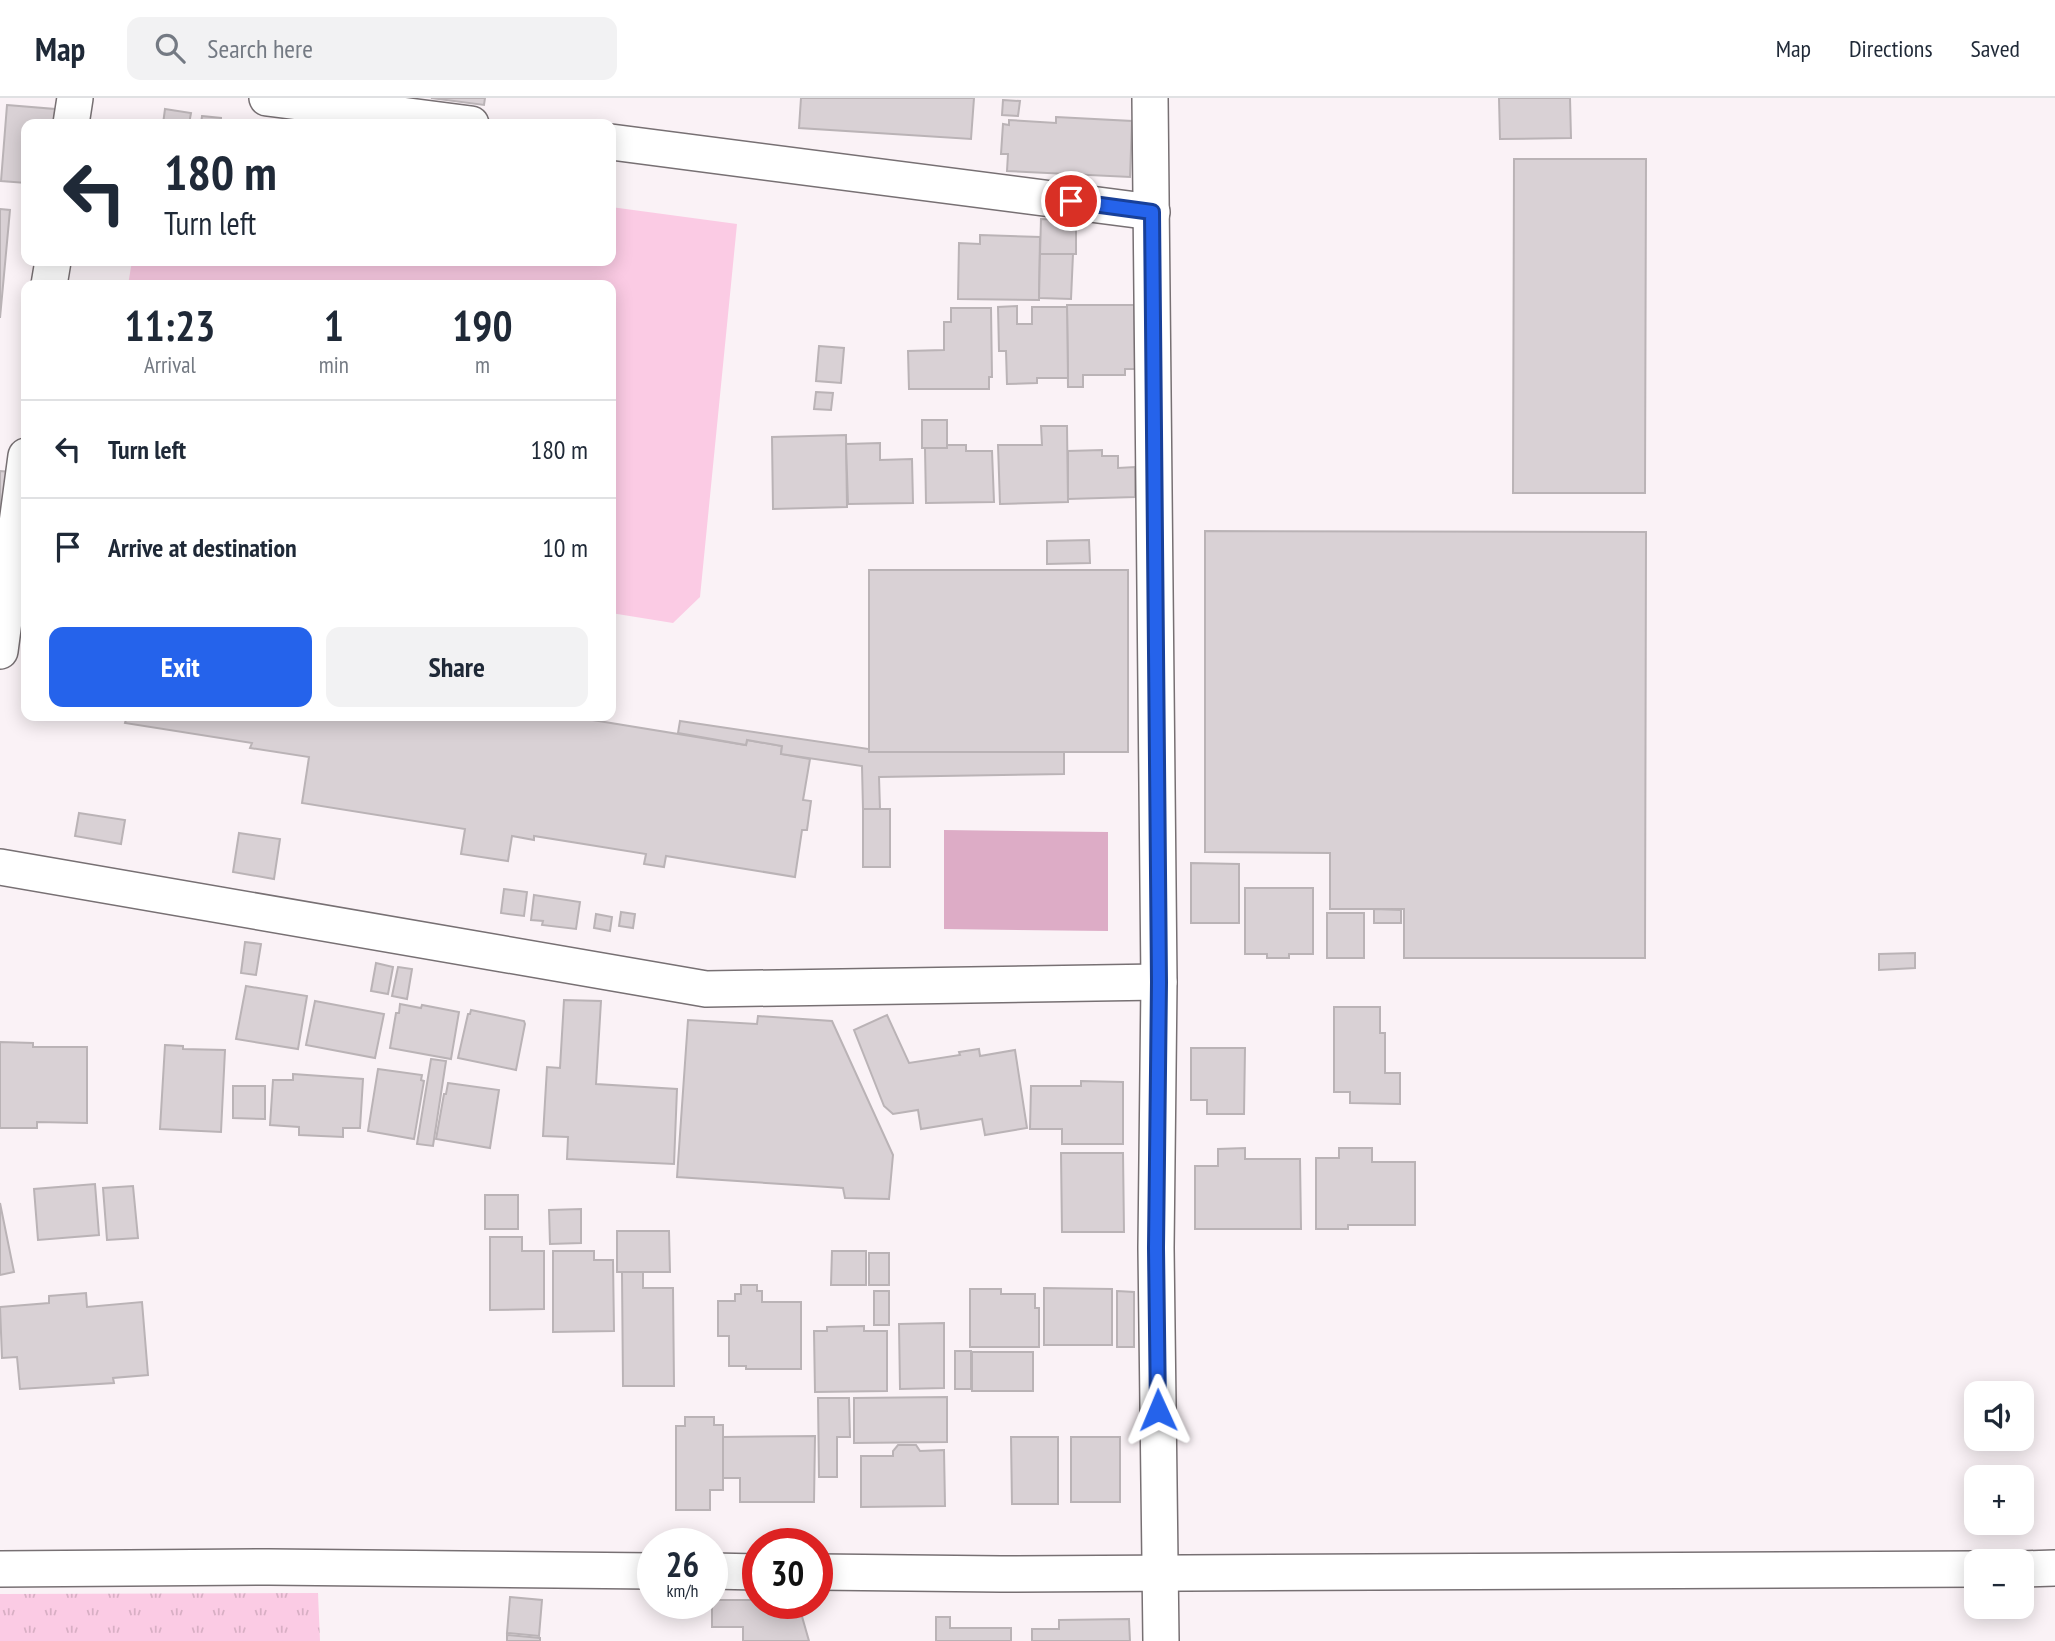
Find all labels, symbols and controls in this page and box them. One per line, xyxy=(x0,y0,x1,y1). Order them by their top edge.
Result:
search box xyxy=(127,17,617,80)
text: Map xyxy=(35,27,85,70)
icon: search xyxy=(151,29,189,67)
text: Search here xyxy=(207,32,313,65)
text: Map xyxy=(1776,33,1811,64)
text: Directions xyxy=(1849,33,1933,64)
text: Saved xyxy=(1971,33,2020,64)
text: 180 m xyxy=(164,140,277,204)
icon: left xyxy=(49,147,140,238)
pin xyxy=(1041,171,1101,231)
icon: arrive xyxy=(1052,182,1090,220)
text: Turn left xyxy=(164,202,256,244)
text: 11:23 xyxy=(124,298,215,353)
text: 1 xyxy=(324,298,344,353)
text: 190 xyxy=(452,298,513,353)
text: Arrival xyxy=(144,350,196,379)
text: min xyxy=(319,350,349,379)
text: m xyxy=(475,350,490,379)
icon: left xyxy=(49,430,87,468)
text: Turn left xyxy=(108,433,186,466)
text: 180 m xyxy=(530,433,588,466)
icon: arrive xyxy=(49,528,87,566)
text: Arrive at destination xyxy=(108,531,297,564)
text: 10 m xyxy=(542,531,588,564)
button: Exit xyxy=(49,627,312,707)
button: Share xyxy=(326,627,588,707)
position arrow xyxy=(1121,1373,1195,1447)
map controls xyxy=(1964,1381,2034,1619)
button: sound xyxy=(1964,1381,2034,1451)
button: + xyxy=(1964,1465,2034,1535)
speed limit sign: 30 xyxy=(742,1528,833,1619)
text: 26 xyxy=(666,1541,699,1587)
button: − xyxy=(1964,1549,2034,1619)
text: km/h xyxy=(667,1579,698,1602)

